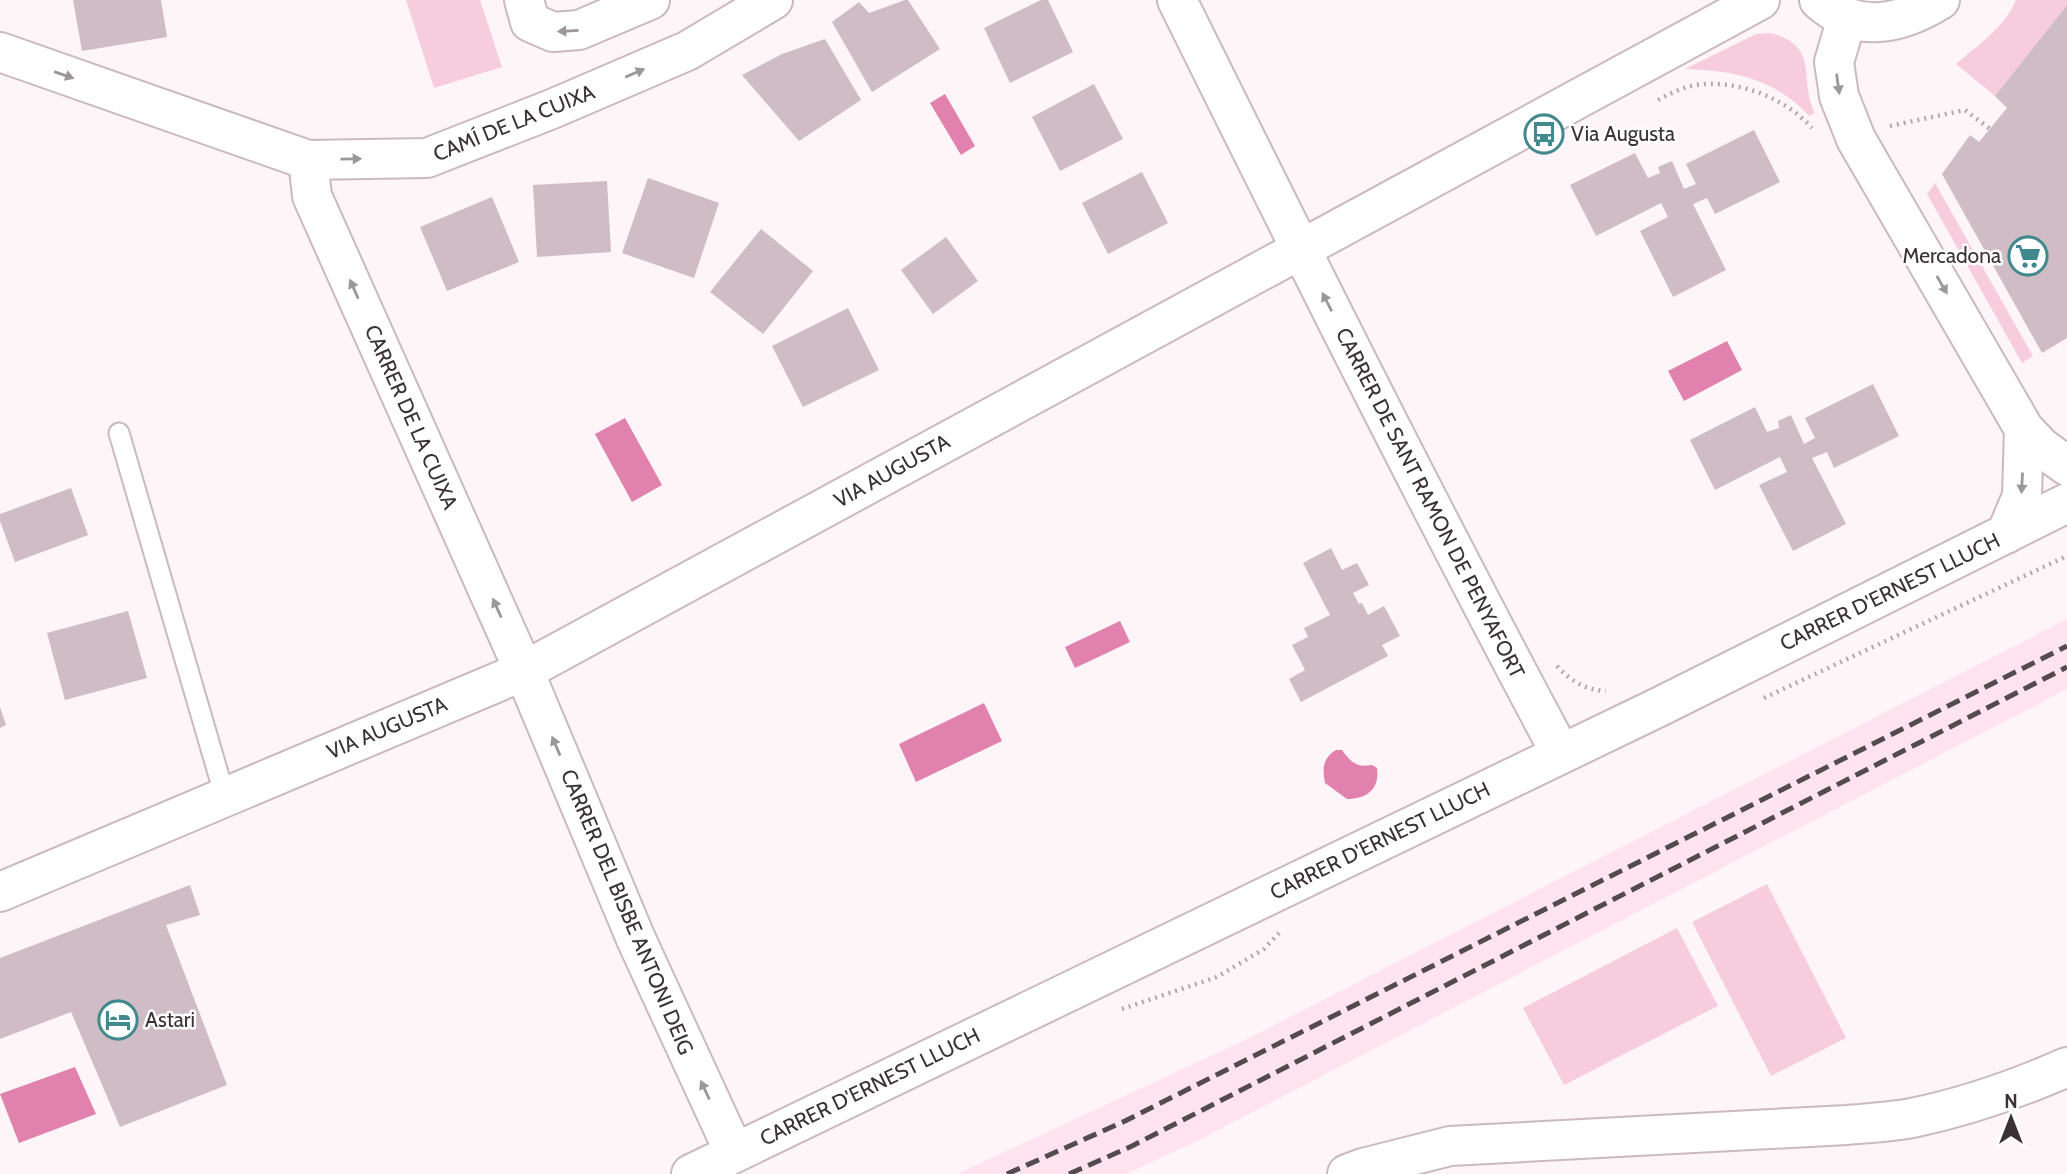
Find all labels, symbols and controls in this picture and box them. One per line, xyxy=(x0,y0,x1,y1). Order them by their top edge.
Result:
one-way arrow xyxy=(557,25,579,36)
one-way arrow xyxy=(625,67,645,79)
one-way arrow xyxy=(54,69,75,80)
one-way arrow xyxy=(1832,73,1843,95)
street label: CAMÍ DE LA CUIXA xyxy=(430,79,598,166)
bus stop icon: Via Augusta xyxy=(1523,113,1565,155)
place label: Via Augusta xyxy=(1571,121,1675,146)
one-way arrow xyxy=(340,154,362,165)
supermarket icon: Mercadona xyxy=(2007,235,2049,277)
place label: Mercadona xyxy=(1902,243,2001,268)
one-way arrow xyxy=(1935,275,1948,294)
one-way arrow xyxy=(348,279,360,299)
one-way arrow xyxy=(1322,292,1333,312)
street label: CARRER DE LA CUIXA xyxy=(360,321,463,513)
street label: CARRER DE SANT RAMON DE PENYAFORT xyxy=(1331,323,1530,682)
street label: VIA AUGUSTA xyxy=(830,429,954,513)
one-way arrow xyxy=(2017,472,2028,494)
street label: CARRER D'ERNEST LLUCH xyxy=(1776,527,2004,656)
one-way arrow xyxy=(491,598,502,619)
street label: VIA AUGUSTA xyxy=(323,691,451,764)
one-way arrow xyxy=(550,736,561,757)
street label: CARRER DEL BISBE ANTONI DEIG xyxy=(556,766,699,1058)
street label: CARRER D'ERNEST LLUCH xyxy=(1266,776,1494,905)
hotel icon: Astari xyxy=(97,999,139,1041)
place label: Astari xyxy=(145,1007,195,1032)
street label: CARRER D'ERNEST LLUCH xyxy=(756,1022,984,1151)
one-way arrow xyxy=(699,1080,711,1100)
north arrow xyxy=(1976,1083,2046,1153)
text: N xyxy=(2004,1090,2018,1113)

